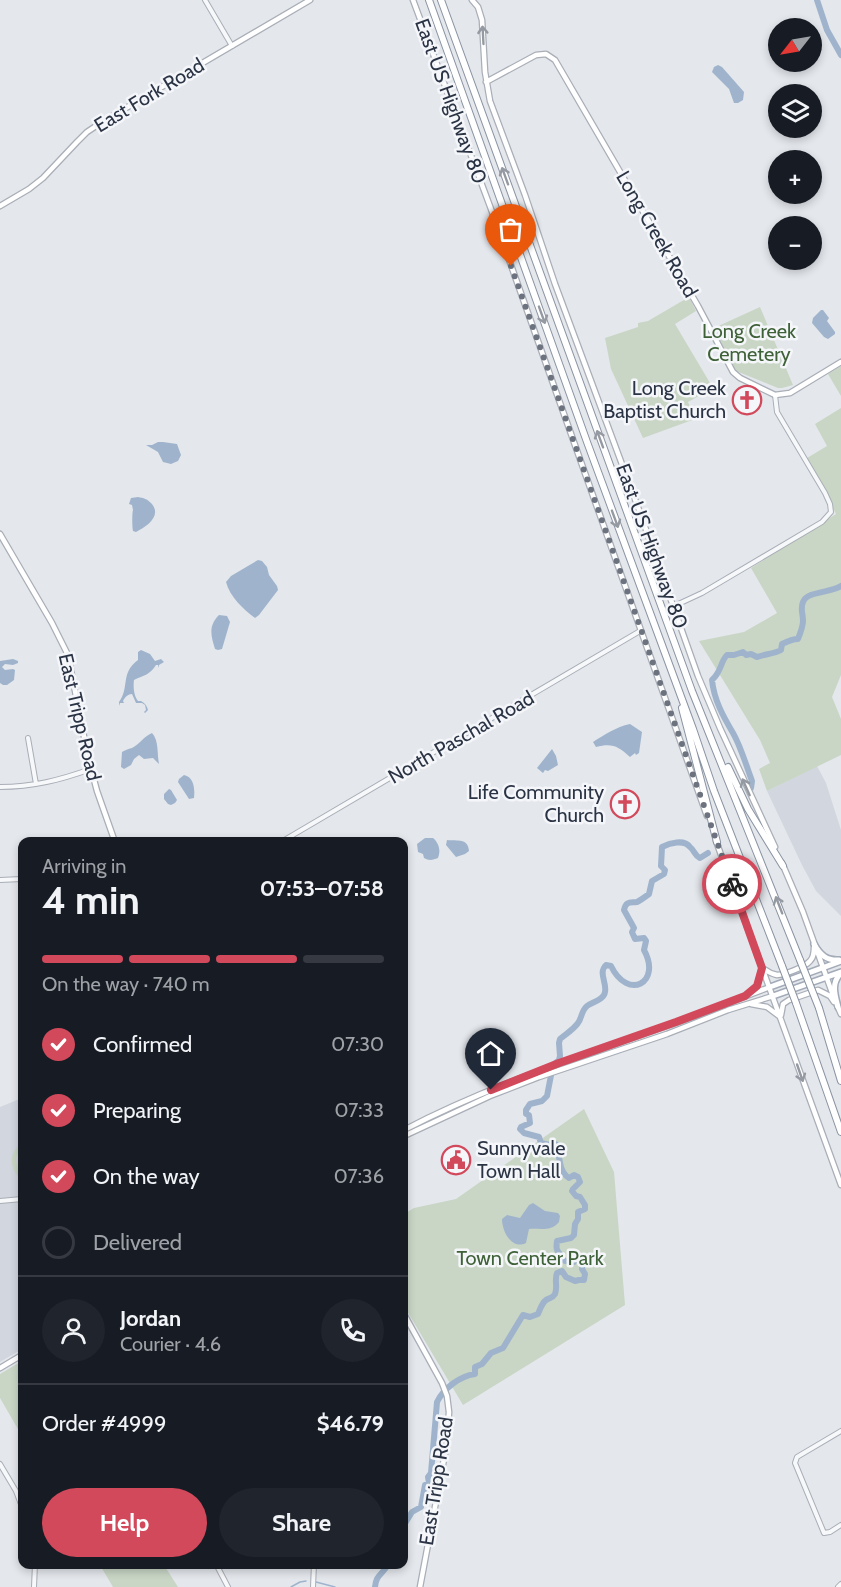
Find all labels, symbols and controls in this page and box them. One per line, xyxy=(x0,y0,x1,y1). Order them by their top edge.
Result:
street label: East US Highway 80 xyxy=(410,15,492,187)
north arrow xyxy=(768,18,822,72)
map controls xyxy=(768,18,822,270)
one-way arrow xyxy=(477,25,488,45)
street label: East Fork Road xyxy=(90,53,208,137)
button: layers xyxy=(768,84,822,138)
button: + xyxy=(768,150,822,204)
street label: Long Creek Road xyxy=(611,166,703,302)
one-way arrow xyxy=(499,168,510,186)
pin xyxy=(485,204,536,266)
icon: bag xyxy=(494,213,527,246)
button: − xyxy=(768,216,822,270)
one-way arrow xyxy=(537,305,548,324)
park label: Long Creek Cemetery xyxy=(702,319,796,366)
place label: Long Creek Baptist Church xyxy=(603,376,726,423)
church icon: Long Creek Baptist Church xyxy=(731,384,763,416)
one-way arrow xyxy=(594,430,605,448)
street label: East US Highway 80 xyxy=(611,460,693,632)
one-way arrow xyxy=(610,509,621,527)
street label: East Tripp Road xyxy=(54,651,106,783)
street label: North Paschal Road xyxy=(384,686,538,788)
one-way arrow xyxy=(740,779,751,797)
place label: Life Community Church xyxy=(468,780,604,827)
church icon: Life Community Church xyxy=(609,788,641,820)
text: Arriving in xyxy=(42,854,126,878)
courier xyxy=(702,854,762,914)
icon: bike xyxy=(716,868,749,901)
text: 07:53–07:58 xyxy=(260,875,384,902)
text: 4 min xyxy=(42,876,140,924)
one-way arrow xyxy=(773,896,784,915)
text: On the way · 740 m xyxy=(42,972,210,996)
icon: check xyxy=(42,1028,75,1061)
pin xyxy=(465,1028,516,1090)
text: Confirmed xyxy=(93,1031,192,1058)
text: 07:30 xyxy=(331,1032,384,1056)
icon: home xyxy=(474,1037,507,1070)
one-way arrow xyxy=(796,1063,807,1082)
icon: check xyxy=(42,1094,75,1127)
text: Preparing xyxy=(93,1097,181,1124)
text: 07:33 xyxy=(334,1098,384,1122)
place label: Sunnyvale Town Hall xyxy=(477,1136,565,1183)
public building icon: Sunnyvale Town Hall xyxy=(440,1144,472,1176)
icon: check xyxy=(42,1160,75,1193)
text: On the way xyxy=(93,1163,200,1190)
text: 07:36 xyxy=(334,1164,384,1188)
text: Delivered xyxy=(93,1229,182,1256)
park label: Town Center Park xyxy=(456,1246,604,1270)
button: person xyxy=(42,1299,105,1362)
button: phone xyxy=(321,1299,384,1362)
text: Jordan xyxy=(120,1305,181,1332)
text: Courier · 4.6 xyxy=(120,1332,221,1356)
text: Order #4999 xyxy=(42,1410,167,1437)
text: $46.79 xyxy=(317,1410,384,1437)
street label: East Tripp Road xyxy=(414,1415,458,1547)
button: Help xyxy=(42,1488,207,1557)
button: Share xyxy=(219,1488,384,1557)

